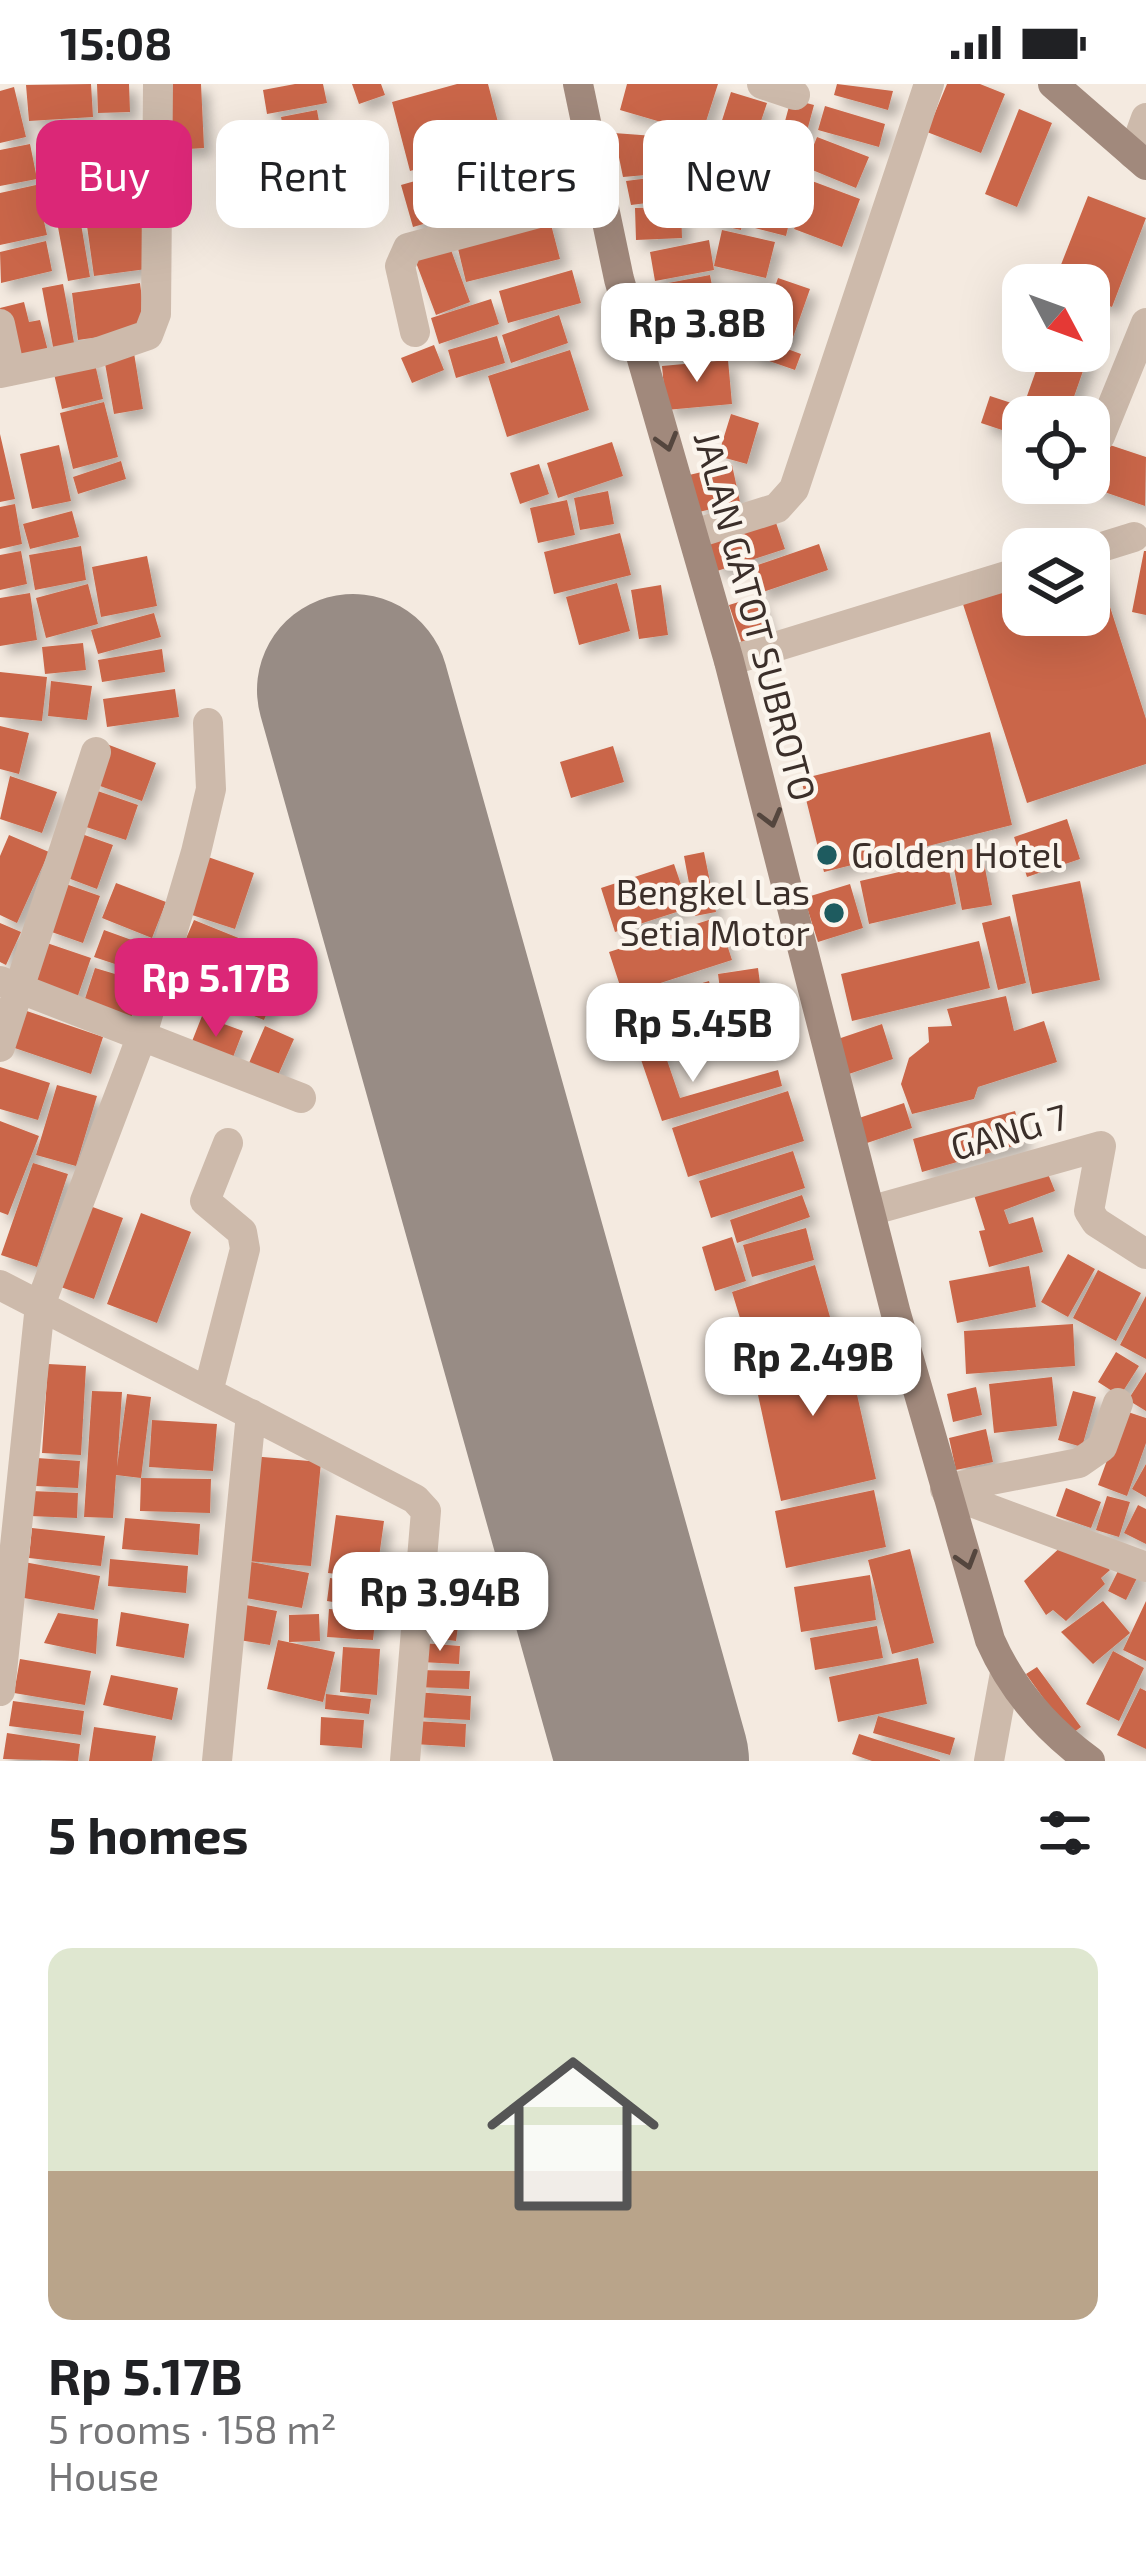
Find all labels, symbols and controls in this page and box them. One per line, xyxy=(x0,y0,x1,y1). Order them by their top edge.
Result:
text: 15:08 xyxy=(60,15,172,69)
chip: Buy xyxy=(36,120,192,228)
chip: Rent xyxy=(216,120,389,228)
chip: Filters xyxy=(413,120,619,228)
chip: New xyxy=(643,120,814,228)
north arrow xyxy=(1002,264,1110,372)
map controls xyxy=(1002,264,1110,636)
pin: Rp 3.8B xyxy=(586,283,808,385)
text: Rp 3.8B xyxy=(628,298,766,345)
button: locate xyxy=(1002,396,1110,504)
street label: JALAN GATOT SUBROTO xyxy=(686,426,826,805)
one-way arrow xyxy=(653,431,678,452)
button: layers xyxy=(1002,528,1110,636)
one-way arrow xyxy=(756,807,781,827)
place label: Golden Hotel xyxy=(851,832,1062,875)
marker: Golden Hotel xyxy=(814,842,840,868)
place label: Bengkel Las Setia Motor xyxy=(616,869,810,953)
marker: Bengkel Las Setia Motor xyxy=(821,900,847,926)
pin: Rp 5.17B xyxy=(92,938,340,1040)
text: Rp 5.17B xyxy=(142,953,290,1000)
pin: Rp 5.45B xyxy=(569,983,817,1085)
text: Rp 5.45B xyxy=(613,998,773,1045)
street label: GANG 7 xyxy=(945,1093,1072,1168)
pin: Rp 2.49B xyxy=(689,1317,937,1419)
text: Rp 2.49B xyxy=(732,1332,894,1379)
one-way arrow xyxy=(953,1549,978,1570)
pin: Rp 3.94B xyxy=(316,1552,564,1654)
text: Rp 3.94B xyxy=(359,1567,521,1614)
icon: filters xyxy=(1032,1800,1098,1866)
text: 5 homes xyxy=(48,1803,249,1864)
icon: home xyxy=(465,2026,681,2242)
text: Rp 5.17B xyxy=(48,2344,243,2405)
text: 5 rooms · 158 m² xyxy=(48,2405,337,2452)
text: House xyxy=(48,2452,159,2499)

